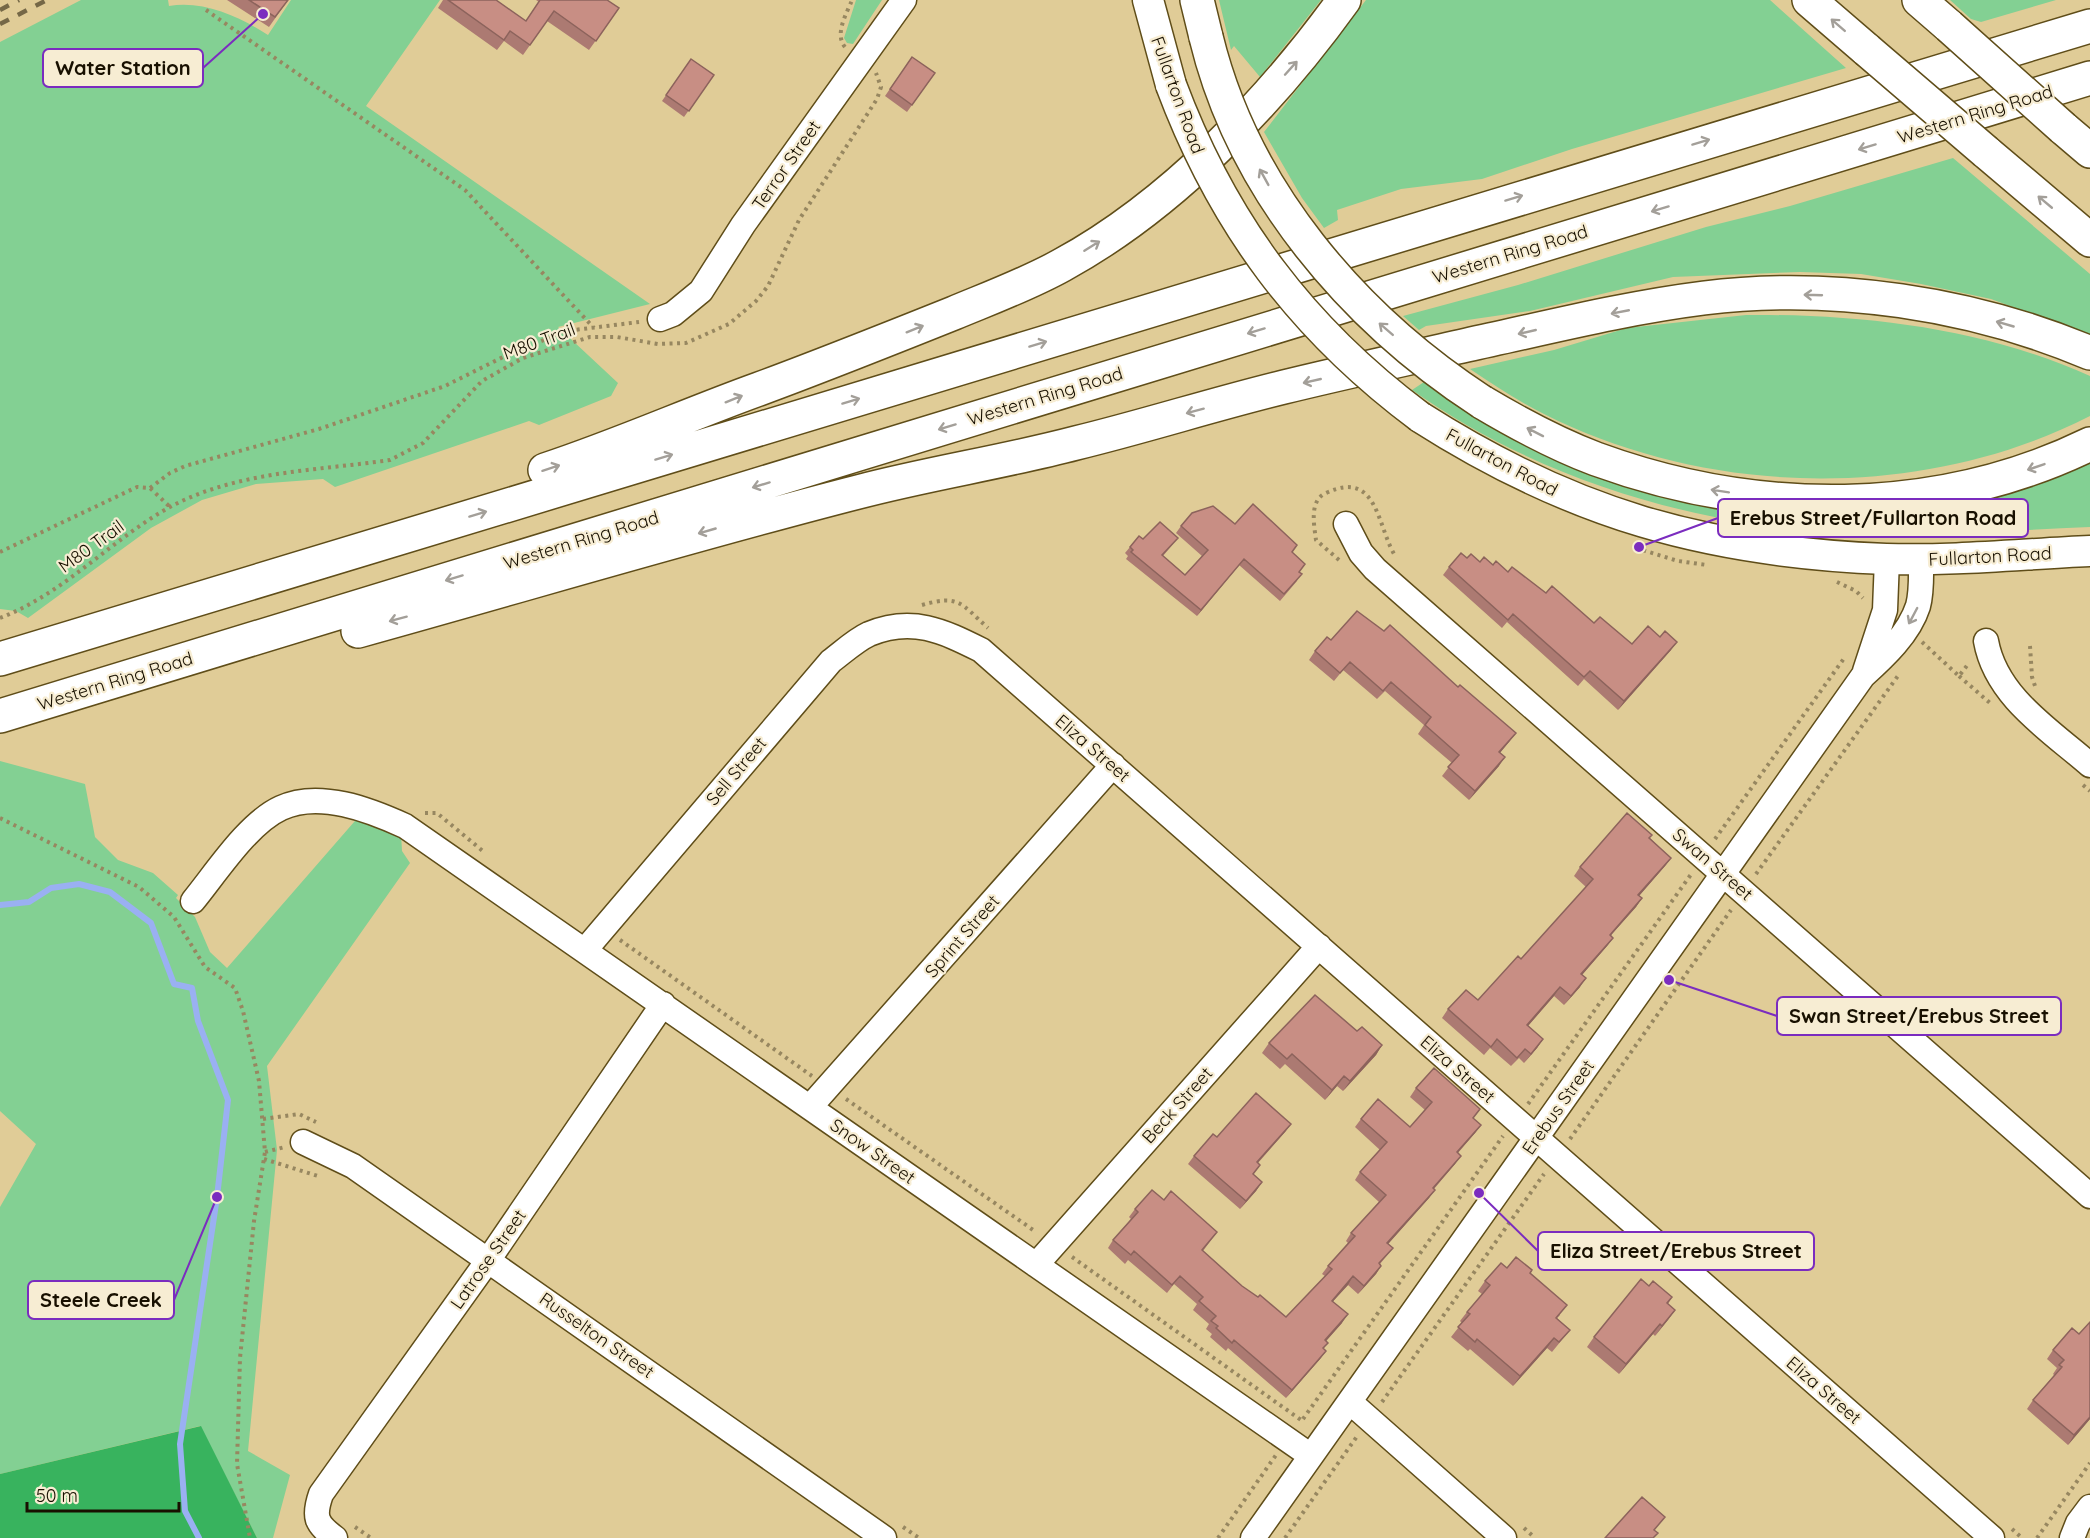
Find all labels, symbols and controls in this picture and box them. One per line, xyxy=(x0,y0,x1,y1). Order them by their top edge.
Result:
one-way arrow xyxy=(1831,18,1846,32)
street label: Fullarton Road xyxy=(1146,33,1210,157)
callout: Water Station xyxy=(43,49,203,87)
text: Water Station xyxy=(55,55,191,80)
one-way arrow xyxy=(1284,61,1298,76)
street label: Western Ring Road xyxy=(1895,79,2055,149)
street label: Terror Street xyxy=(747,116,825,214)
one-way arrow xyxy=(1691,136,1710,147)
one-way arrow xyxy=(1858,142,1877,153)
one-way arrow xyxy=(1258,169,1270,186)
one-way arrow xyxy=(1504,192,1523,203)
one-way arrow xyxy=(2037,196,2053,209)
one-way arrow xyxy=(1651,204,1670,215)
street label: Western Ring Road xyxy=(1430,219,1590,289)
one-way arrow xyxy=(1083,240,1100,252)
one-way arrow xyxy=(1804,289,1824,300)
one-way arrow xyxy=(1610,307,1630,318)
street label: M80 Trail xyxy=(500,317,578,365)
one-way arrow xyxy=(1996,317,2015,329)
one-way arrow xyxy=(1378,322,1393,336)
one-way arrow xyxy=(906,323,924,334)
one-way arrow xyxy=(1247,326,1266,337)
one-way arrow xyxy=(1518,326,1537,338)
one-way arrow xyxy=(1028,338,1047,349)
street label: Western Ring Road xyxy=(965,361,1125,431)
one-way arrow xyxy=(1303,375,1322,387)
one-way arrow xyxy=(724,393,742,404)
one-way arrow xyxy=(841,394,860,405)
one-way arrow xyxy=(1186,406,1205,417)
one-way arrow xyxy=(938,422,957,433)
street label: Fullarton Road xyxy=(1442,423,1562,501)
one-way arrow xyxy=(1527,425,1545,437)
one-way arrow xyxy=(654,451,673,462)
one-way arrow xyxy=(541,462,560,473)
one-way arrow xyxy=(2027,462,2046,473)
one-way arrow xyxy=(752,480,771,491)
one-way arrow xyxy=(1711,485,1730,496)
callout: Erebus Street/Fullarton Road xyxy=(1718,499,2028,537)
street label: Western Ring Road xyxy=(501,505,661,575)
text: Erebus Street/Fullarton Road xyxy=(1730,505,2016,530)
one-way arrow xyxy=(468,508,487,519)
street label: M80 Trail xyxy=(54,514,128,578)
one-way arrow xyxy=(698,526,717,537)
street label: Fullarton Road xyxy=(1928,541,2052,571)
one-way arrow xyxy=(445,574,464,585)
one-way arrow xyxy=(1907,607,1919,624)
one-way arrow xyxy=(389,614,408,626)
street label: Western Ring Road xyxy=(35,646,195,716)
street label: Eliza Street xyxy=(1051,709,1135,787)
street label: Sell Street xyxy=(701,732,771,810)
street label: Swan Street xyxy=(1668,823,1758,905)
street label: Sprint Street xyxy=(920,890,1004,982)
callout: Swan Street/Erebus Street xyxy=(1777,997,2061,1035)
text: Swan Street/Erebus Street xyxy=(1789,1003,2049,1028)
street label: Eliza Street xyxy=(1416,1030,1500,1108)
street label: Erebus Street xyxy=(1517,1055,1599,1159)
street label: Beck Street xyxy=(1137,1062,1217,1148)
street label: Snow Street xyxy=(826,1113,920,1189)
street label: Latrose Street xyxy=(445,1205,531,1313)
callout: Eliza Street/Erebus Street xyxy=(1538,1232,1814,1270)
text: Eliza Street/Erebus Street xyxy=(1550,1238,1802,1263)
callout: Steele Creek xyxy=(28,1281,174,1319)
text: Steele Creek xyxy=(40,1287,162,1312)
street label: Russelton Street xyxy=(535,1287,659,1383)
street label: Eliza Street xyxy=(1782,1351,1866,1429)
scale bar xyxy=(27,1475,178,1513)
text: 50 m xyxy=(36,1484,78,1507)

